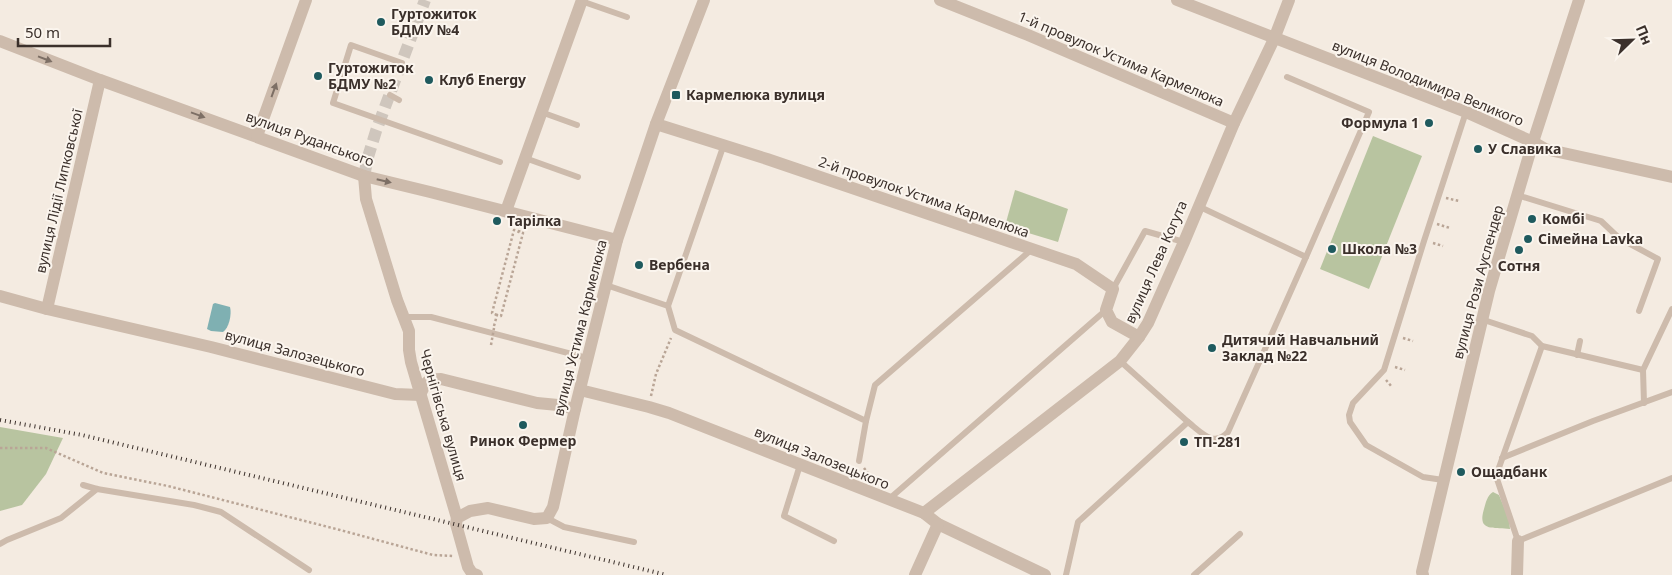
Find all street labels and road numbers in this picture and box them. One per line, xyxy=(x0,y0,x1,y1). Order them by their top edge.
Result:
street label: 1-й провулок Устима Кармелюка xyxy=(1015,6,1227,111)
street label: вулиця Володимира Великого xyxy=(1329,35,1527,130)
street label: вулиця Руданського xyxy=(243,106,377,171)
street label: вулиця Лідії Липковської xyxy=(30,107,87,275)
street label: 2-й провулок Устима Кармелюка xyxy=(816,151,1032,242)
street label: вулиця Лева Когута xyxy=(1120,197,1191,326)
street label: вулиця Рози Ауслендер xyxy=(1448,203,1507,361)
street label: вулиця Устима Кармелюка xyxy=(548,238,611,418)
street label: вулиця Залозецького xyxy=(223,325,367,380)
street label: Чернігівська вулиця xyxy=(416,347,471,483)
street label: вулиця Залозецького xyxy=(752,422,893,493)

